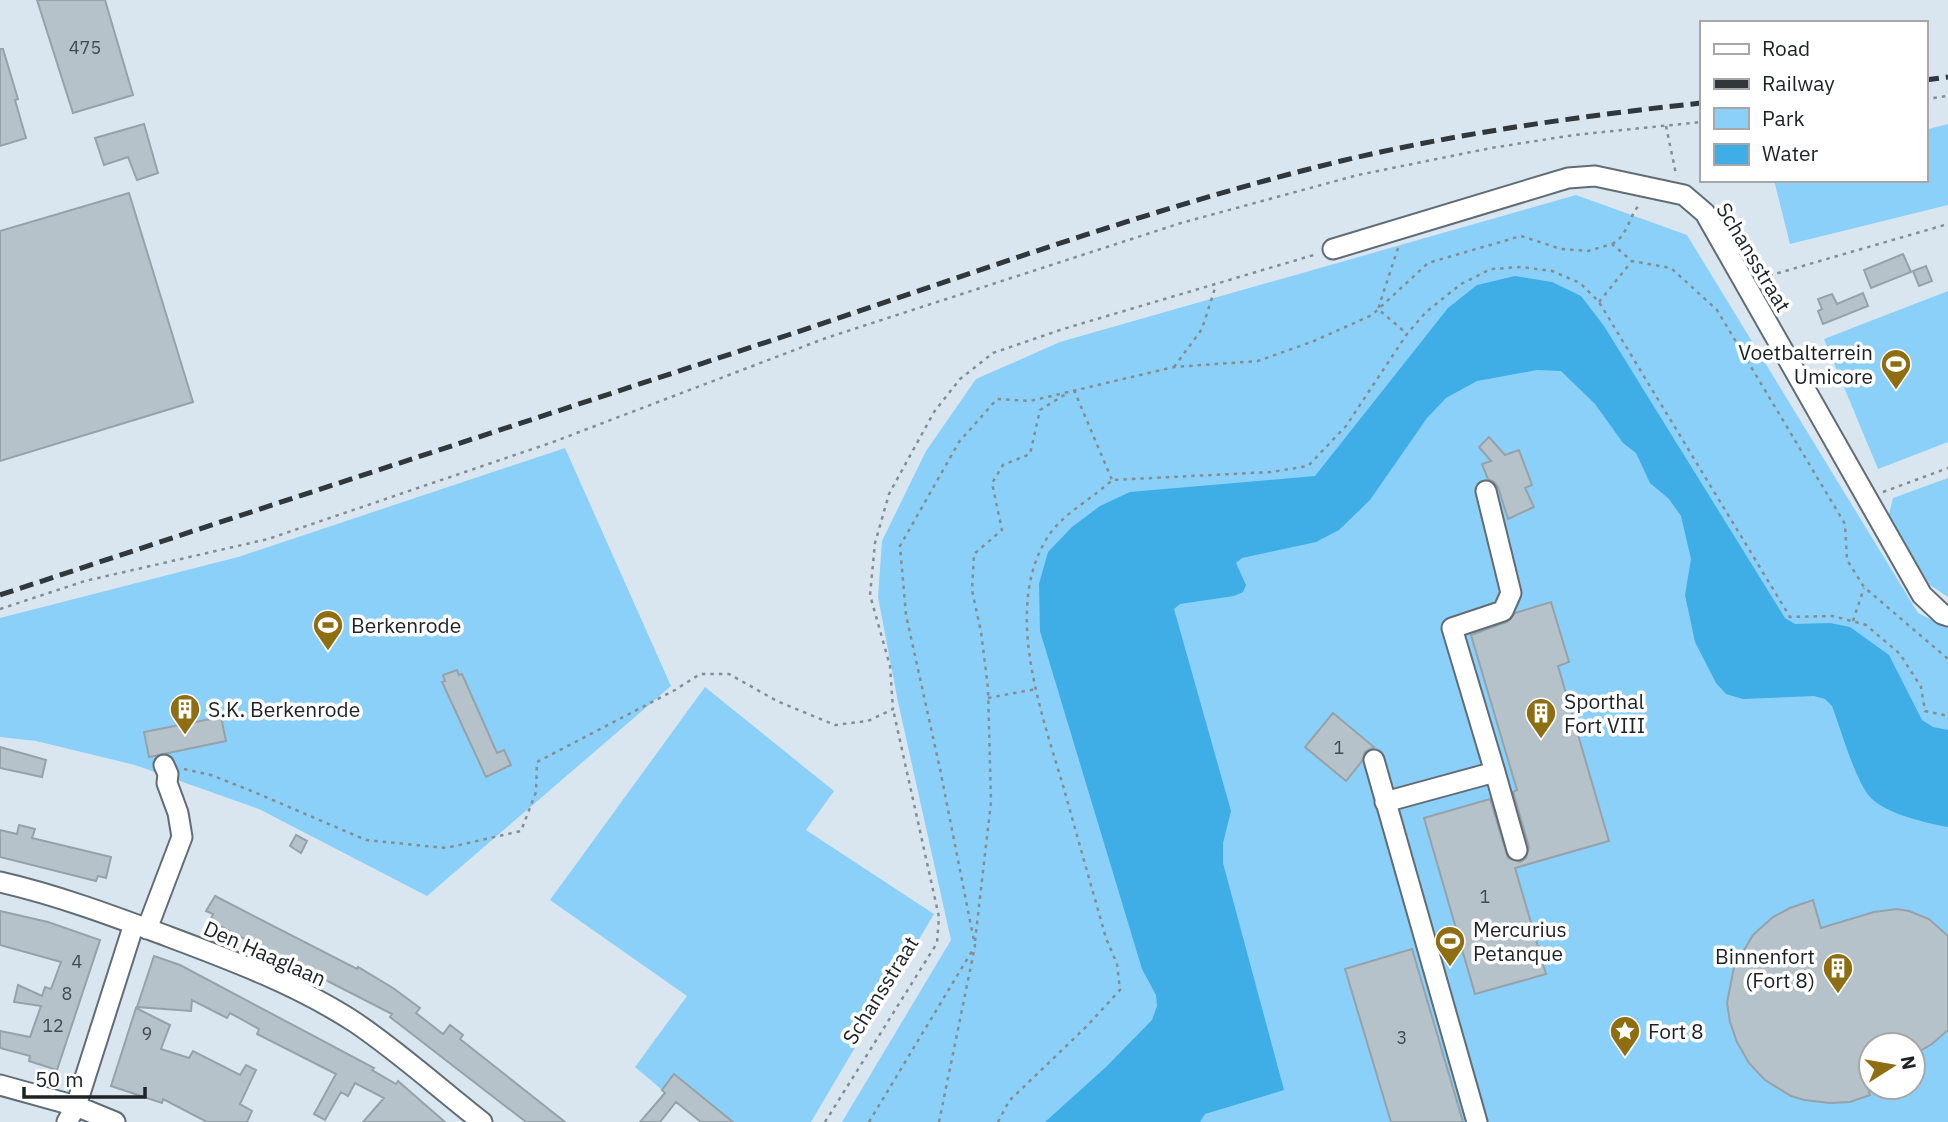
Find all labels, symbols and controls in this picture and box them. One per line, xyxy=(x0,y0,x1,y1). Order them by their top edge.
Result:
legend xyxy=(1700,21,1927,182)
text: Road xyxy=(1762,34,1810,62)
house number: 475 xyxy=(69,36,101,59)
text: Railway xyxy=(1762,69,1835,97)
text: Park xyxy=(1762,104,1805,132)
text: Water xyxy=(1762,139,1819,167)
street label: Schansstraat xyxy=(1710,197,1798,317)
place label: Voetbalterrein Umicore xyxy=(1738,338,1873,390)
sports icon: Voetbalterrein Umicore xyxy=(1879,347,1913,391)
sports icon: Berkenrode xyxy=(311,608,345,652)
place label: Berkenrode xyxy=(351,611,461,639)
place label: Sporthal Fort VIII xyxy=(1564,687,1645,739)
building icon: S.K. Berkenrode xyxy=(168,692,202,736)
place label: S.K. Berkenrode xyxy=(208,695,360,723)
building icon: Sporthal Fort VIII xyxy=(1524,696,1558,740)
house number: 1 xyxy=(1334,736,1344,759)
house number: 1 xyxy=(1480,885,1490,908)
street label: Den Haaglaan xyxy=(199,914,331,992)
place label: Mercurius Petanque xyxy=(1473,915,1567,967)
sports icon: Mercurius Petanque xyxy=(1433,924,1467,968)
street label: Schansstraat xyxy=(836,931,924,1049)
place label: Binnenfort (Fort 8) xyxy=(1715,942,1815,994)
house number: 4 xyxy=(72,950,83,973)
building icon: Binnenfort (Fort 8) xyxy=(1821,951,1855,995)
house number: 8 xyxy=(62,982,72,1005)
house number: 12 xyxy=(42,1014,64,1037)
place icon: Fort 8 xyxy=(1608,1014,1642,1058)
place label: Fort 8 xyxy=(1648,1017,1704,1045)
house number: 9 xyxy=(142,1022,152,1045)
house number: 3 xyxy=(1397,1026,1407,1049)
north arrow xyxy=(1857,1031,1927,1101)
text: N xyxy=(1896,1054,1922,1072)
scale bar xyxy=(24,1056,145,1100)
text: 50 m xyxy=(35,1065,84,1093)

